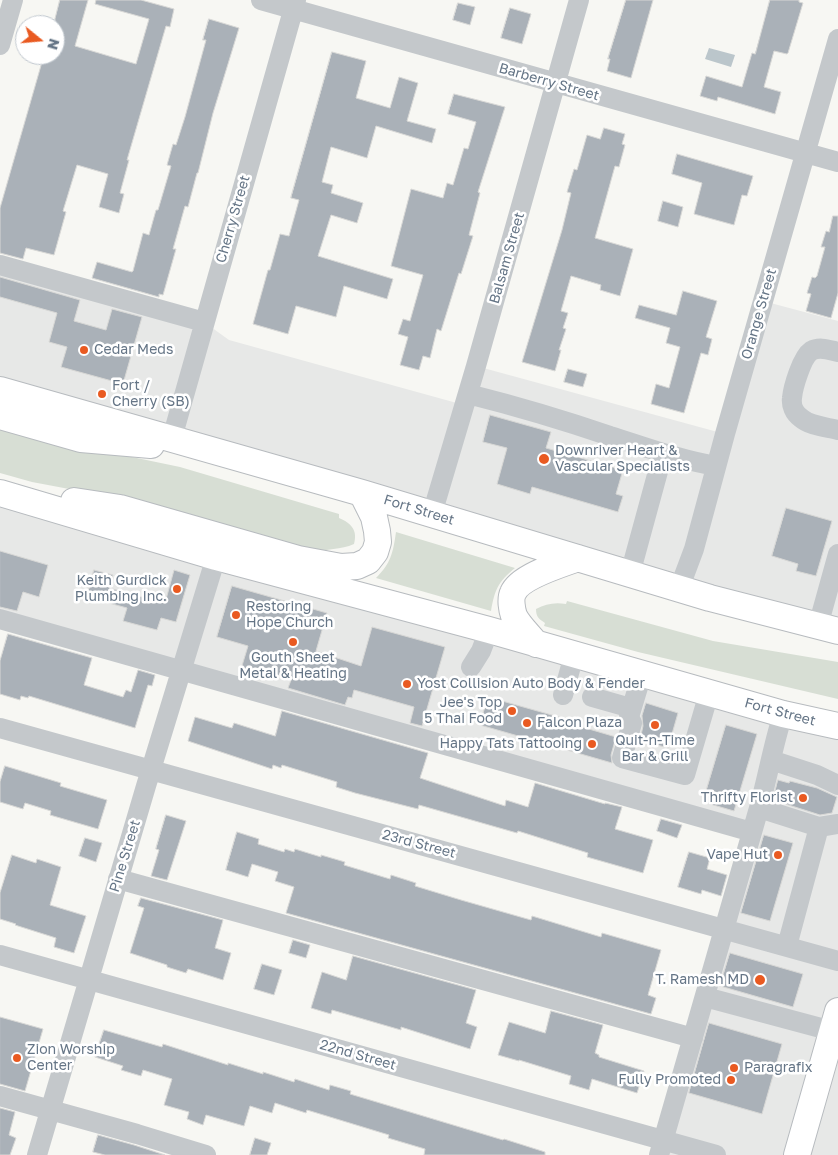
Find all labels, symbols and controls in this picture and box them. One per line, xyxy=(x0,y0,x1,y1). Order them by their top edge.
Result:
north arrow xyxy=(15,15,65,65)
text: N xyxy=(44,37,64,52)
street label: Barberry Street xyxy=(497,60,601,104)
street label: Cherry Street xyxy=(212,173,254,265)
street label: Balsam Street xyxy=(486,210,528,306)
street label: Orange Street xyxy=(738,267,780,361)
place label: Cedar Meds xyxy=(94,342,173,358)
marker: Cedar Meds xyxy=(78,344,90,356)
place label: Fort / Cherry (SB) xyxy=(112,378,190,411)
marker: Fort / Cherry (SB) xyxy=(96,388,108,400)
place label: Downriver Heart & Vascular Specialists xyxy=(555,443,690,476)
marker: Downriver Heart & Vascular Specialists xyxy=(537,452,551,466)
street label: Fort Street xyxy=(382,491,456,529)
place label: Keith Gurdick Plumbing Inc. xyxy=(75,573,167,606)
marker: Keith Gurdick Plumbing Inc. xyxy=(171,583,183,595)
place label: Restoring Hope Church xyxy=(246,599,333,632)
marker: Restoring Hope Church xyxy=(230,609,242,621)
marker: Gouth Sheet Metal & Heating xyxy=(287,636,299,648)
place label: Gouth Sheet Metal & Heating xyxy=(239,650,347,682)
place label: Yost Collision Auto Body & Fender xyxy=(417,676,645,692)
marker: Yost Collision Auto Body & Fender xyxy=(401,678,413,690)
street label: Fort Street xyxy=(743,694,817,730)
place label: Jee's Top 5 Thai Food xyxy=(424,695,502,728)
marker: Jee's Top 5 Thai Food xyxy=(506,705,518,717)
place label: Falcon Plaza xyxy=(537,715,622,731)
marker: Falcon Plaza xyxy=(521,717,533,729)
marker: Quit-n-Time Bar & Grill xyxy=(649,719,661,731)
place label: Quit-n-Time Bar & Grill xyxy=(615,733,695,766)
place label: Happy Tats Tattooing xyxy=(439,736,582,752)
marker: Happy Tats Tattooing xyxy=(586,738,598,750)
place label: Thrifty Florist xyxy=(701,790,793,806)
marker: Thrifty Florist xyxy=(797,792,809,804)
street label: Pine Street xyxy=(106,818,144,894)
street label: 23rd Street xyxy=(381,826,457,862)
place label: Vape Hut xyxy=(707,847,768,863)
marker: Vape Hut xyxy=(772,849,784,861)
place label: T. Ramesh MD xyxy=(655,972,749,988)
marker: T. Ramesh MD xyxy=(753,973,767,987)
street label: 22nd Street xyxy=(318,1036,398,1074)
place label: Zion Worship Center xyxy=(27,1042,115,1074)
marker: Zion Worship Center xyxy=(11,1052,23,1064)
place label: Paragrafix xyxy=(744,1060,813,1076)
marker: Paragrafix xyxy=(728,1062,740,1074)
place label: Fully Promoted xyxy=(618,1072,721,1088)
marker: Fully Promoted xyxy=(725,1074,737,1086)

